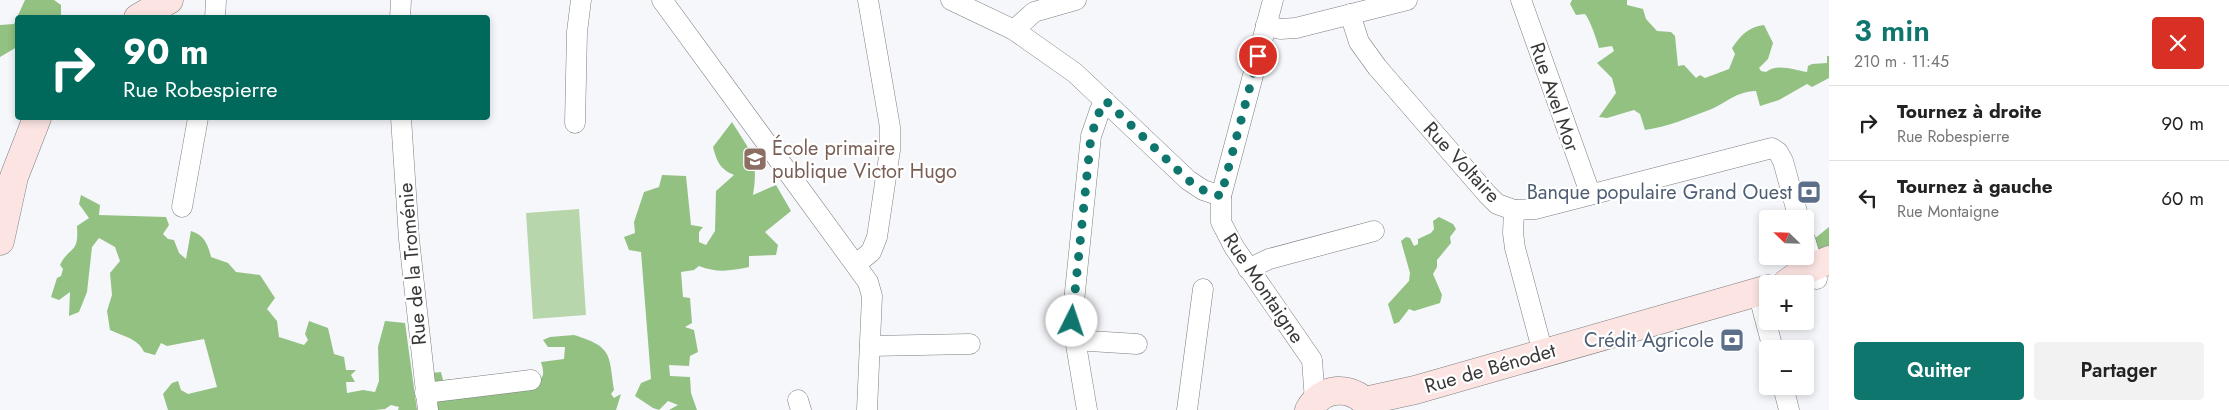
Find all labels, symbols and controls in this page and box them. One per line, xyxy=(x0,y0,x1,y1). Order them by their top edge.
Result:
text: 3 min xyxy=(1854,9,1930,52)
button: close xyxy=(2152,17,2204,69)
text: 90 m xyxy=(123,27,209,77)
icon: right xyxy=(40,35,105,100)
pin xyxy=(1237,35,1279,77)
street label: Rue Avel Mor xyxy=(1522,39,1587,156)
icon: arrive xyxy=(1244,42,1272,70)
text: 210 m · 11:45 xyxy=(1854,50,1949,73)
text: Rue Robespierre xyxy=(123,73,278,105)
text: Tournez à droite xyxy=(1897,98,2042,125)
icon: right xyxy=(1854,109,1882,137)
text: 90 m xyxy=(2161,110,2204,137)
street label: Rue Voltaire xyxy=(1416,115,1507,209)
text: Rue Robespierre xyxy=(1897,125,2009,148)
place label: École primaire publique Victor Hugo xyxy=(772,134,957,186)
school or university icon: École primaire publique Victor Hugo xyxy=(742,146,768,172)
text: Tournez à gauche xyxy=(1897,173,2053,200)
place label: Banque populaire Grand Ouest xyxy=(1527,178,1792,207)
bank icon: Banque populaire Grand Ouest xyxy=(1796,179,1822,205)
street label: Rue de la Troménie xyxy=(391,182,434,346)
icon: left xyxy=(1854,184,1882,212)
text: 60 m xyxy=(2161,185,2204,212)
text: Rue Montaigne xyxy=(1897,200,1999,223)
north arrow xyxy=(1759,210,1814,265)
map controls xyxy=(1759,210,1814,395)
street label: Rue Montaigne xyxy=(1216,227,1311,349)
button: + xyxy=(1759,275,1814,330)
position arrow xyxy=(1045,294,1097,346)
place label: Crédit Agricole xyxy=(1584,326,1714,355)
bank icon: Crédit Agricole xyxy=(1719,327,1745,353)
street label: Rue de Bénodet xyxy=(1421,336,1559,401)
button: − xyxy=(1759,340,1814,395)
button: Quitter xyxy=(1854,342,2024,400)
button: Partager xyxy=(2034,342,2204,400)

